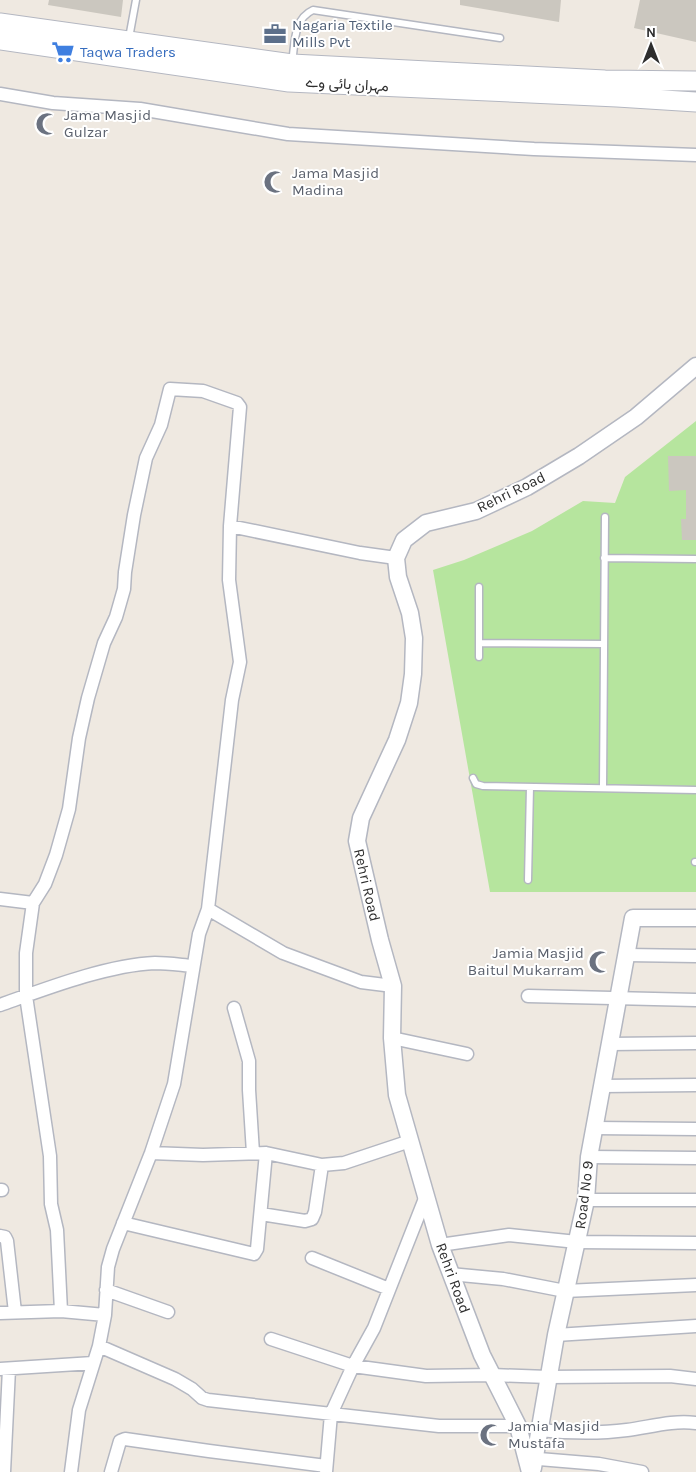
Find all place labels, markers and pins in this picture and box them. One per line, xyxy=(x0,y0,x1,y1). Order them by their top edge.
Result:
place label: Nagaria Textile Mills Pvt xyxy=(292,16,393,51)
office icon: Nagaria Textile Mills Pvt xyxy=(262,21,288,47)
supermarket icon: Taqwa Traders xyxy=(50,39,76,65)
place label: Taqwa Traders xyxy=(80,43,176,61)
place label: Jama Masjid Gulzar xyxy=(64,106,151,141)
mosque icon: Jama Masjid Gulzar xyxy=(34,111,60,137)
place label: Jama Masjid Madina xyxy=(292,164,379,199)
mosque icon: Jama Masjid Madina xyxy=(262,169,288,195)
place label: Jamia Masjid Baitul Mukarram xyxy=(468,944,584,979)
mosque icon: Jamia Masjid Baitul Mukarram xyxy=(587,949,613,975)
place label: Jamia Masjid Mustafa xyxy=(508,1417,600,1452)
mosque icon: Jamia Masjid Mustafa xyxy=(478,1422,504,1448)

